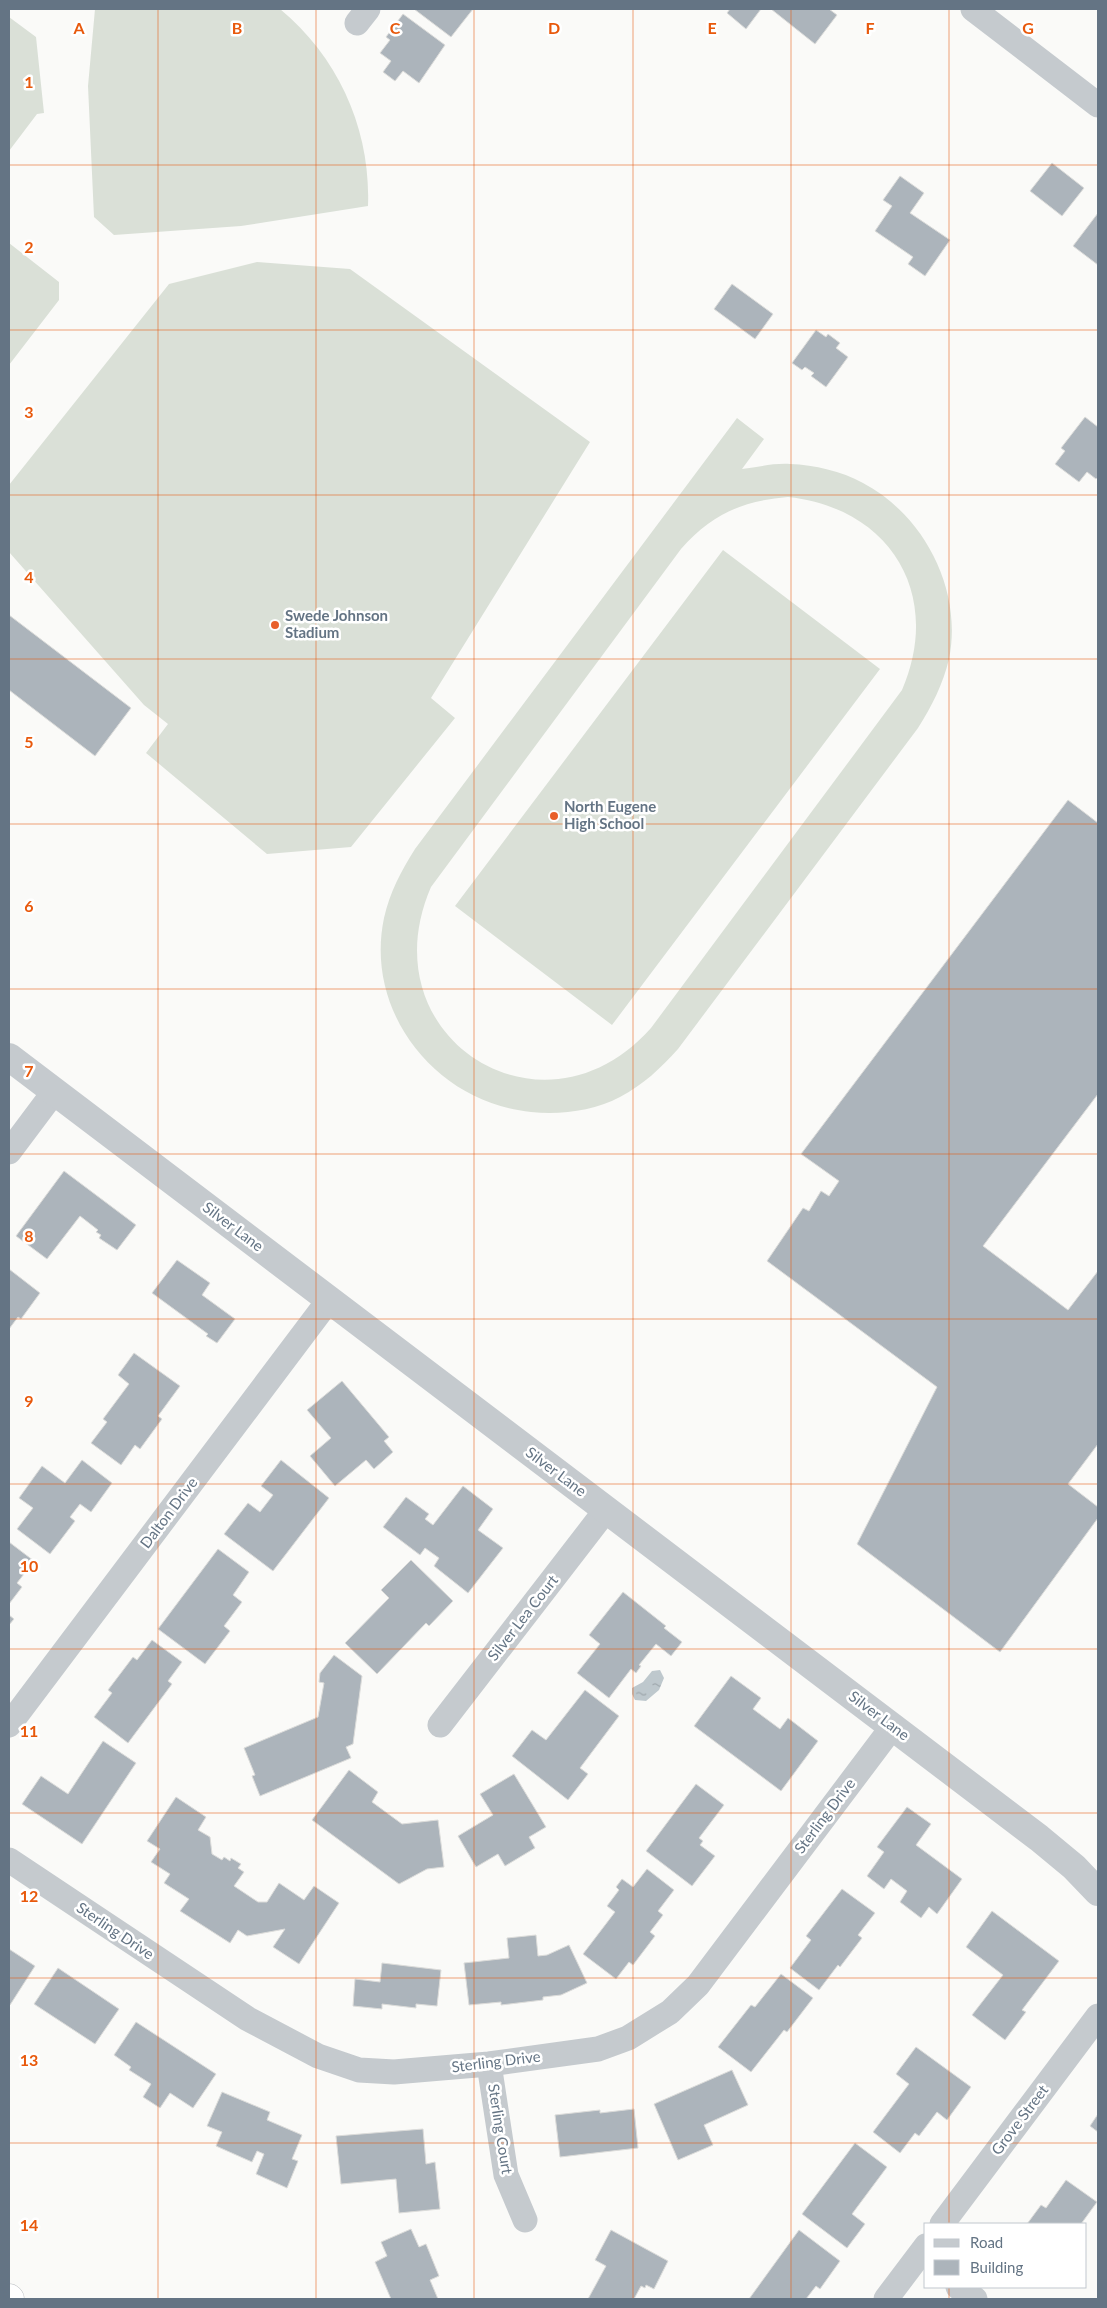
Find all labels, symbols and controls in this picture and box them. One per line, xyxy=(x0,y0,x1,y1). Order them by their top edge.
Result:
text: A xyxy=(72,18,85,37)
text: B xyxy=(232,18,242,37)
text: C xyxy=(390,18,401,37)
text: D xyxy=(548,18,560,37)
text: E xyxy=(707,18,717,37)
text: F xyxy=(865,18,875,37)
text: G xyxy=(1022,18,1034,37)
text: 1 xyxy=(24,72,34,91)
text: 2 xyxy=(24,237,34,256)
text: 3 xyxy=(24,402,34,421)
text: 4 xyxy=(24,567,34,586)
place label: Swede Johnson Stadium xyxy=(285,606,388,641)
marker: Swede Johnson Stadium xyxy=(269,619,281,631)
text: 5 xyxy=(24,732,34,751)
place label: North Eugene High School xyxy=(564,797,656,832)
marker: North Eugene High School xyxy=(548,810,560,822)
text: 6 xyxy=(24,896,34,915)
text: 7 xyxy=(24,1061,34,1080)
street label: Silver Lane xyxy=(200,1198,267,1255)
text: 8 xyxy=(24,1226,34,1245)
text: 9 xyxy=(24,1391,34,1410)
street label: Silver Lane xyxy=(523,1443,590,1500)
street label: Dalton Drive xyxy=(136,1473,201,1551)
text: 10 xyxy=(20,1556,38,1575)
street label: Silver Lea Court xyxy=(483,1571,562,1664)
street label: Silver Lane xyxy=(846,1687,913,1744)
text: 11 xyxy=(20,1721,38,1740)
street label: Sterling Drive xyxy=(790,1774,858,1857)
text: 12 xyxy=(20,1886,38,1905)
street label: Sterling Drive xyxy=(73,1898,158,1963)
street label: Sterling Drive xyxy=(450,2047,541,2075)
text: 13 xyxy=(20,2050,38,2069)
street label: Grove Street xyxy=(987,2080,1052,2158)
street label: Sterling Court xyxy=(485,2082,517,2176)
text: 14 xyxy=(20,2215,38,2234)
legend xyxy=(924,2223,1087,2288)
text: Road xyxy=(970,2233,1003,2251)
text: Building xyxy=(970,2258,1023,2276)

